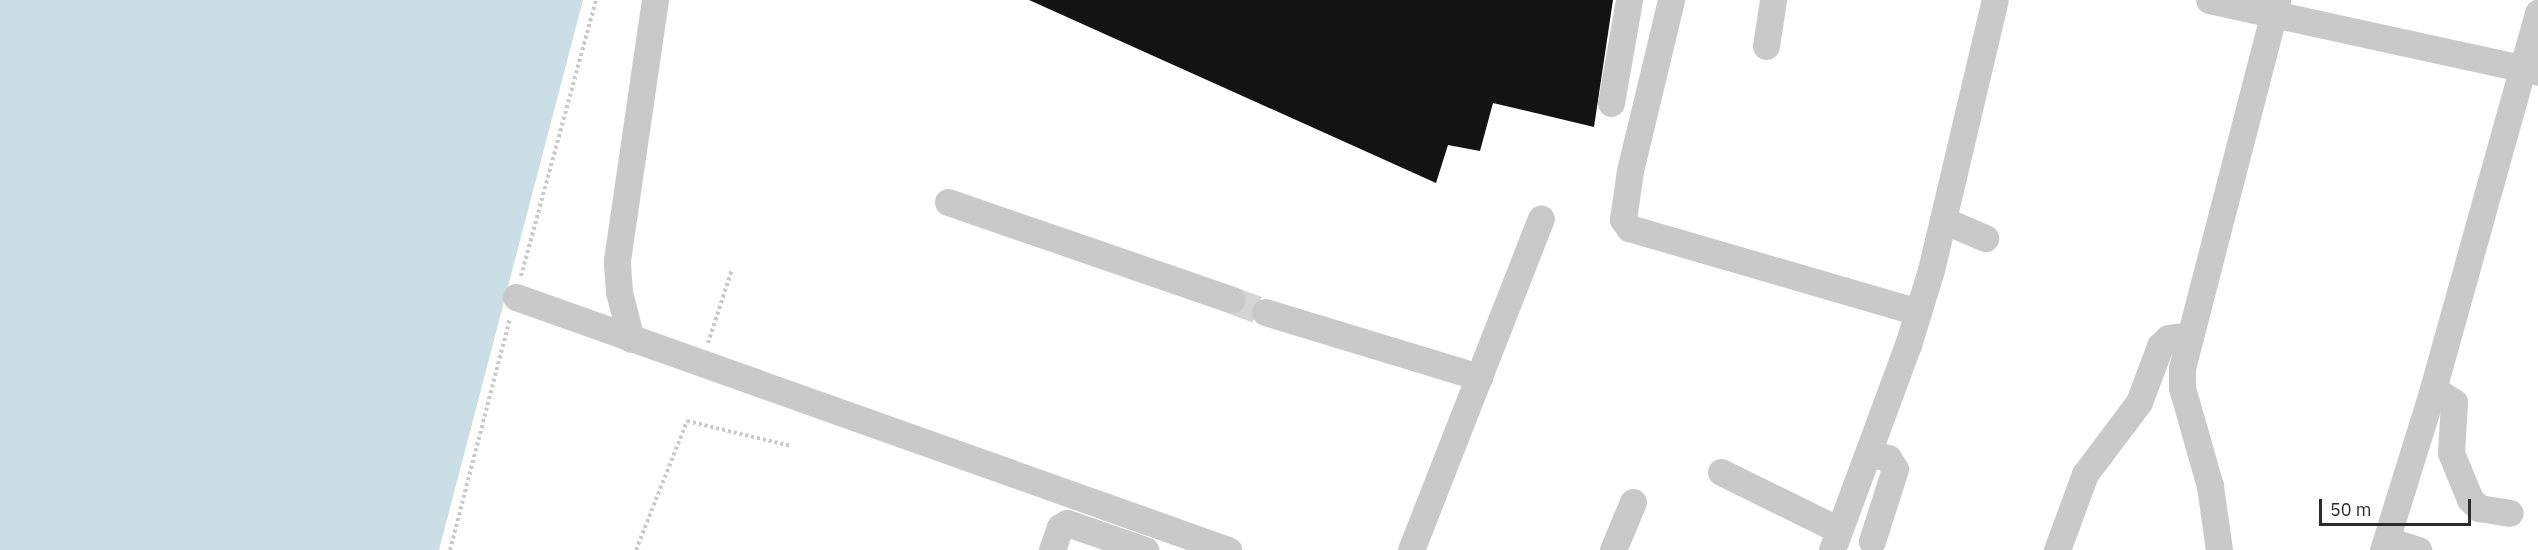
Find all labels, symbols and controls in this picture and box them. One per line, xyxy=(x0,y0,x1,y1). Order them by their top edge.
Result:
scale bar xyxy=(2322,487,2474,525)
text: 50 m xyxy=(2330,498,2372,521)

